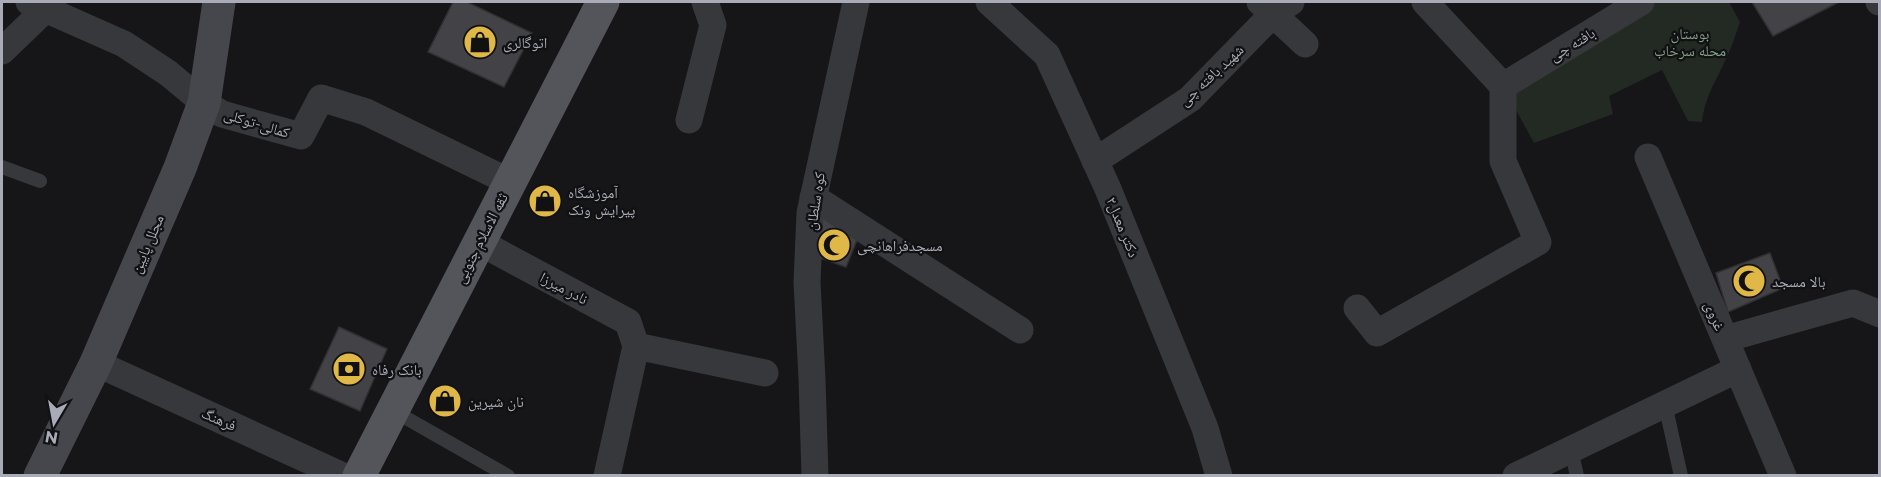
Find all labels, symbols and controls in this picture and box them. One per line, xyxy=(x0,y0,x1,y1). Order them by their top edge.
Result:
street label: بافته چی xyxy=(1546,23,1599,66)
shop icon: اتوگالری xyxy=(462,24,498,60)
park label: بوستان محله سرخاب xyxy=(1654,24,1726,60)
place label: اتوگالری xyxy=(503,33,547,53)
street label: شهید بافته چی xyxy=(1174,40,1248,111)
street label: کمالی-توکلی xyxy=(222,104,292,143)
street label: کوه سلطان xyxy=(801,170,830,232)
shop icon: آموزشگاه پیرایش ونک xyxy=(527,183,563,219)
place label: آموزشگاه پیرایش ونک xyxy=(568,183,635,220)
street label: ثقه الاسلام جنوبی xyxy=(450,190,513,287)
street label: دکتر معدل۲ xyxy=(1101,194,1144,260)
street label: مجلل پایین xyxy=(126,212,169,276)
mosque icon: مسجدفراهانچی xyxy=(816,227,852,263)
place label: مسجدفراهانچی xyxy=(857,236,943,256)
mosque icon: بالا مسجد xyxy=(1731,263,1767,299)
street label: نادر میرزا xyxy=(537,268,591,308)
place label: بالا مسجد xyxy=(1772,272,1826,291)
street label: غروی xyxy=(1699,299,1730,334)
bank icon: بانک رفاه xyxy=(331,351,367,387)
place label: بانک رفاه xyxy=(372,360,422,379)
shop icon: نان شیرین xyxy=(427,383,463,419)
place label: نان شیرین xyxy=(468,392,524,412)
north arrow xyxy=(24,393,84,453)
street label: فرهنگ xyxy=(199,403,239,435)
text: N xyxy=(43,427,60,448)

